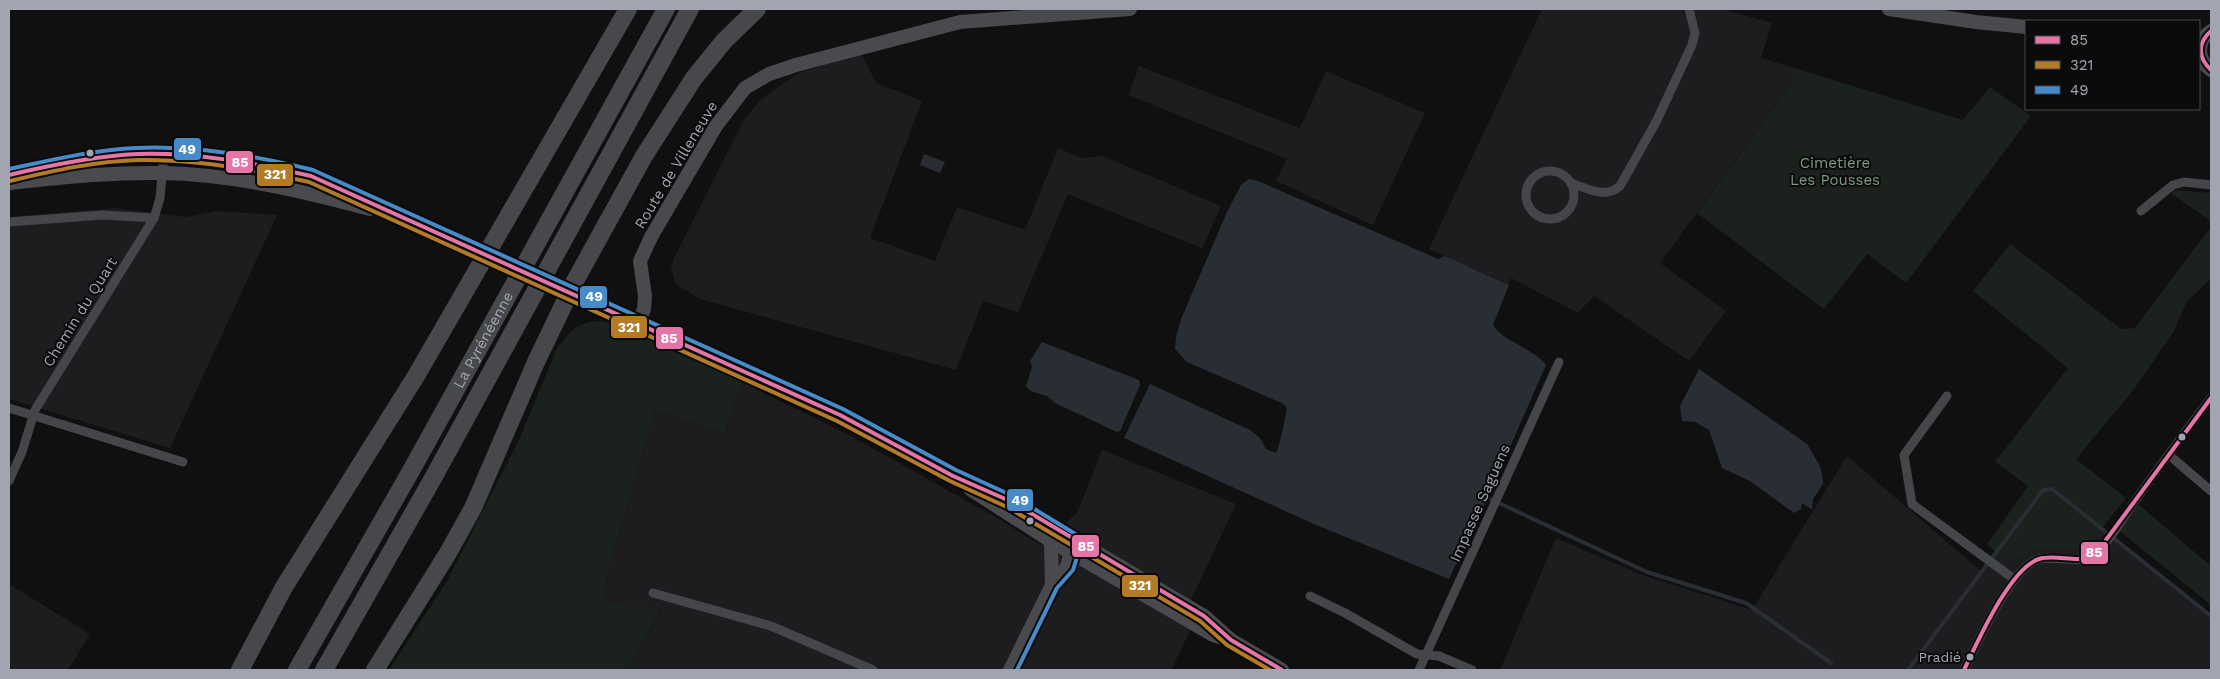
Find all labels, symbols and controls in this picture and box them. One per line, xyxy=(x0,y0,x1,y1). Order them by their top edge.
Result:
legend xyxy=(2025,20,2200,110)
text: 85 xyxy=(2070,31,2088,49)
text: 321 xyxy=(2070,56,2093,74)
text: 49 xyxy=(2070,81,2088,99)
street label: Route de Villeneuve xyxy=(631,98,721,232)
line badge: 49 xyxy=(173,137,202,161)
text: 49 xyxy=(178,141,196,157)
unlabelled marker xyxy=(85,148,95,158)
line badge: 85 xyxy=(225,150,254,174)
text: 85 xyxy=(232,154,248,170)
park label: Cimetière Les Pousses xyxy=(1790,154,1880,189)
line badge: 321 xyxy=(256,163,294,187)
text: 321 xyxy=(264,166,286,182)
street label: Chemin du Quart xyxy=(39,253,121,370)
line badge: 49 xyxy=(579,285,608,309)
text: 49 xyxy=(585,288,603,304)
street label: La Pyrénéenne xyxy=(449,289,517,391)
line badge: 321 xyxy=(610,315,648,339)
text: 321 xyxy=(618,319,640,335)
line badge: 85 xyxy=(655,326,684,350)
text: 85 xyxy=(661,330,677,346)
unlabelled marker xyxy=(2177,432,2187,442)
street label: Impasse Saguens xyxy=(1446,441,1514,565)
line badge: 49 xyxy=(1006,488,1034,512)
text: 49 xyxy=(1011,492,1029,508)
unlabelled marker xyxy=(1025,516,1035,526)
line badge: 85 xyxy=(1071,534,1100,558)
text: 85 xyxy=(1078,538,1094,554)
line badge: 85 xyxy=(2080,541,2109,565)
text: 85 xyxy=(2086,544,2102,560)
line badge: 321 xyxy=(1121,574,1159,598)
text: 321 xyxy=(1129,577,1151,593)
place label: Pradié xyxy=(1918,649,1961,665)
marker: Pradié xyxy=(1965,652,1975,662)

